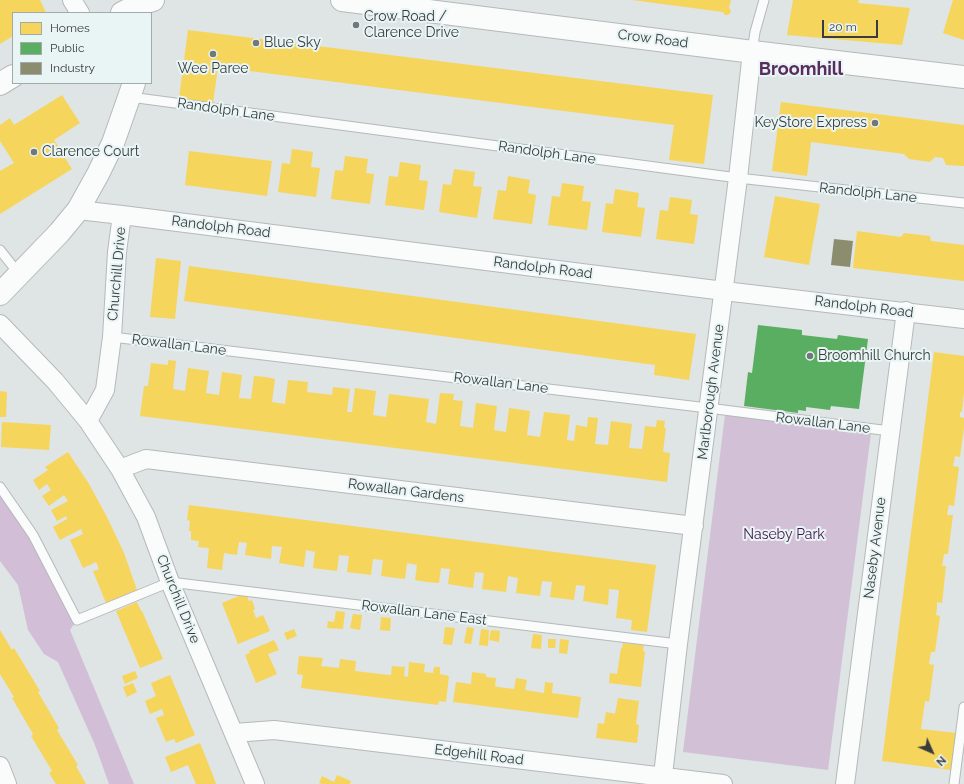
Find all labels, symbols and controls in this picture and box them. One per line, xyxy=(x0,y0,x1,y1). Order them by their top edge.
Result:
place label: Crow Road / Clarence Drive xyxy=(364,9,459,42)
legend xyxy=(12,12,152,84)
scale bar xyxy=(824,12,880,38)
marker: Crow Road / Clarence Drive xyxy=(351,20,361,30)
text: 20 m xyxy=(829,20,857,34)
text: Homes xyxy=(50,21,90,35)
street label: Crow Road xyxy=(617,26,689,52)
place label: Blue Sky xyxy=(264,35,321,51)
marker: Blue Sky xyxy=(251,38,261,48)
text: Public xyxy=(50,41,84,55)
marker: Wee Paree xyxy=(208,49,218,59)
district label: Broomhill xyxy=(759,59,843,81)
text: Industry xyxy=(50,61,95,75)
place label: Wee Paree xyxy=(177,61,249,77)
street label: Randolph Lane xyxy=(176,95,276,125)
place label: KeyStore Express xyxy=(754,115,867,131)
marker: KeyStore Express xyxy=(870,118,880,128)
street label: Randolph Lane xyxy=(497,138,597,168)
place label: Clarence Court xyxy=(42,144,139,160)
marker: Clarence Court xyxy=(29,147,39,157)
street label: Randolph Lane xyxy=(818,180,918,206)
street label: Randolph Road xyxy=(171,213,271,241)
street label: Churchill Drive xyxy=(105,226,129,322)
street label: Randolph Road xyxy=(493,254,593,282)
street label: Randolph Road xyxy=(814,293,914,321)
street label: Marlborough Avenue xyxy=(694,323,728,461)
street label: Rowallan Lane xyxy=(131,331,227,359)
place label: Broomhill Church xyxy=(818,348,931,364)
marker: Broomhill Church xyxy=(805,351,815,361)
street label: Rowallan Lane xyxy=(453,369,549,397)
street label: Rowallan Lane xyxy=(775,409,871,437)
street label: Rowallan Gardens xyxy=(347,476,465,506)
street label: Naseby Avenue xyxy=(860,496,890,600)
park label: Naseby Park xyxy=(743,527,825,543)
street label: Churchill Drive xyxy=(153,552,203,646)
street label: Rowallan Lane East xyxy=(360,597,488,629)
north arrow xyxy=(912,732,952,772)
street label: Edgehill Road xyxy=(433,741,525,769)
text: N xyxy=(933,753,948,768)

